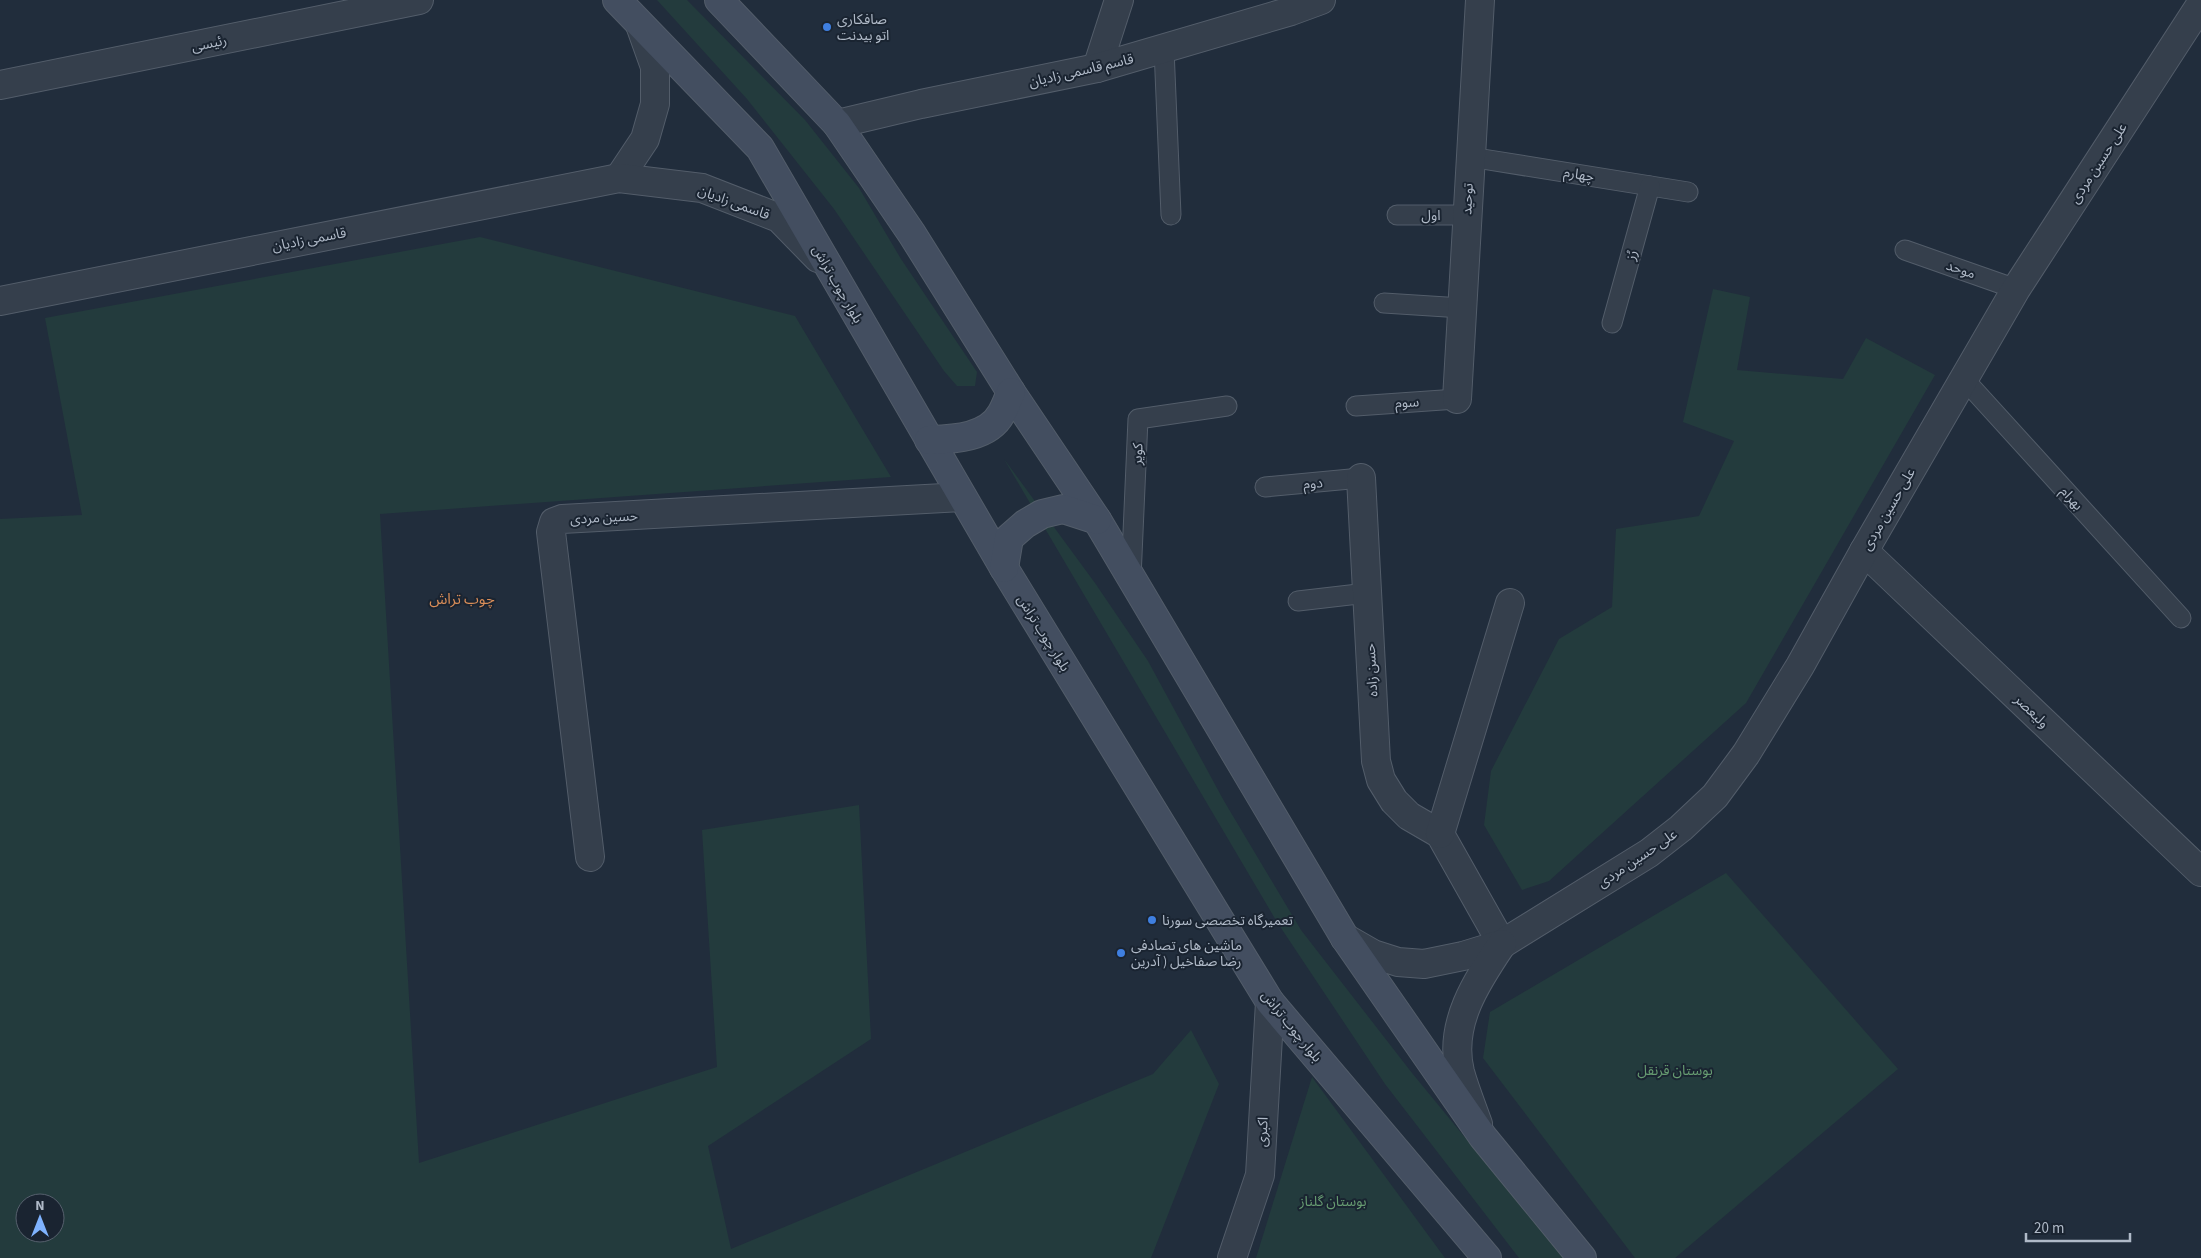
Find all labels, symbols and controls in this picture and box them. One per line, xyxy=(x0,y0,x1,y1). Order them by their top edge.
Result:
place label: صافکاری اتو بیدنت xyxy=(837,10,889,46)
marker: صافکاری اتو بیدنت xyxy=(821,21,833,33)
street label: رئیسی xyxy=(190,30,229,57)
street label: قاسم قاسمی زادیان xyxy=(1027,49,1136,93)
street label: علی حسین مردی xyxy=(2065,119,2132,208)
street label: چهارم xyxy=(1562,163,1596,187)
street label: قاسمی زادیان xyxy=(695,181,772,225)
street label: توحید xyxy=(1457,183,1479,215)
street label: اول xyxy=(1421,206,1441,226)
street label: قاسمی زادیان xyxy=(270,223,348,257)
street label: بلوار چوب‌ تراش xyxy=(807,242,868,327)
street label: رُز xyxy=(1621,248,1643,264)
street label: موحد xyxy=(1943,256,1978,284)
street label: سوم xyxy=(1394,392,1420,414)
street label: کویر xyxy=(1127,442,1149,467)
street label: علی حسین مردی xyxy=(1857,464,1921,555)
street label: دوم xyxy=(1302,473,1324,495)
street label: بهرام xyxy=(2055,482,2088,515)
street label: حسین مردی xyxy=(569,506,639,530)
district label: چوب تراش xyxy=(429,589,495,610)
street label: بلوار چوب‌ تراش xyxy=(1012,591,1075,676)
street label: حسن زاده xyxy=(1361,643,1383,697)
street label: ولیعصر xyxy=(2009,690,2053,733)
street label: علی حسین مردی xyxy=(1594,825,1682,893)
place label: تعمیرگاه تخصصی سورنا xyxy=(1162,911,1293,931)
marker: تعمیرگاه تخصصی سورنا xyxy=(1146,914,1158,926)
place label: ماشین های تصادفی رضا صفاخیل ( آدرین xyxy=(1131,936,1242,972)
marker: ماشین های تصادفی رضا صفاخیل ( آدرین xyxy=(1115,947,1127,959)
street label: بلوار چوب‌ تراش xyxy=(1256,987,1327,1067)
park label: بوستان قرنقل xyxy=(1637,1061,1713,1081)
street label: اکبری xyxy=(1252,1117,1274,1148)
park label: بوستان گلناز xyxy=(1298,1192,1367,1212)
north arrow xyxy=(15,1193,65,1243)
text: N xyxy=(35,1196,45,1216)
scale bar xyxy=(2026,1210,2130,1242)
text: 20 m xyxy=(2034,1218,2064,1239)

